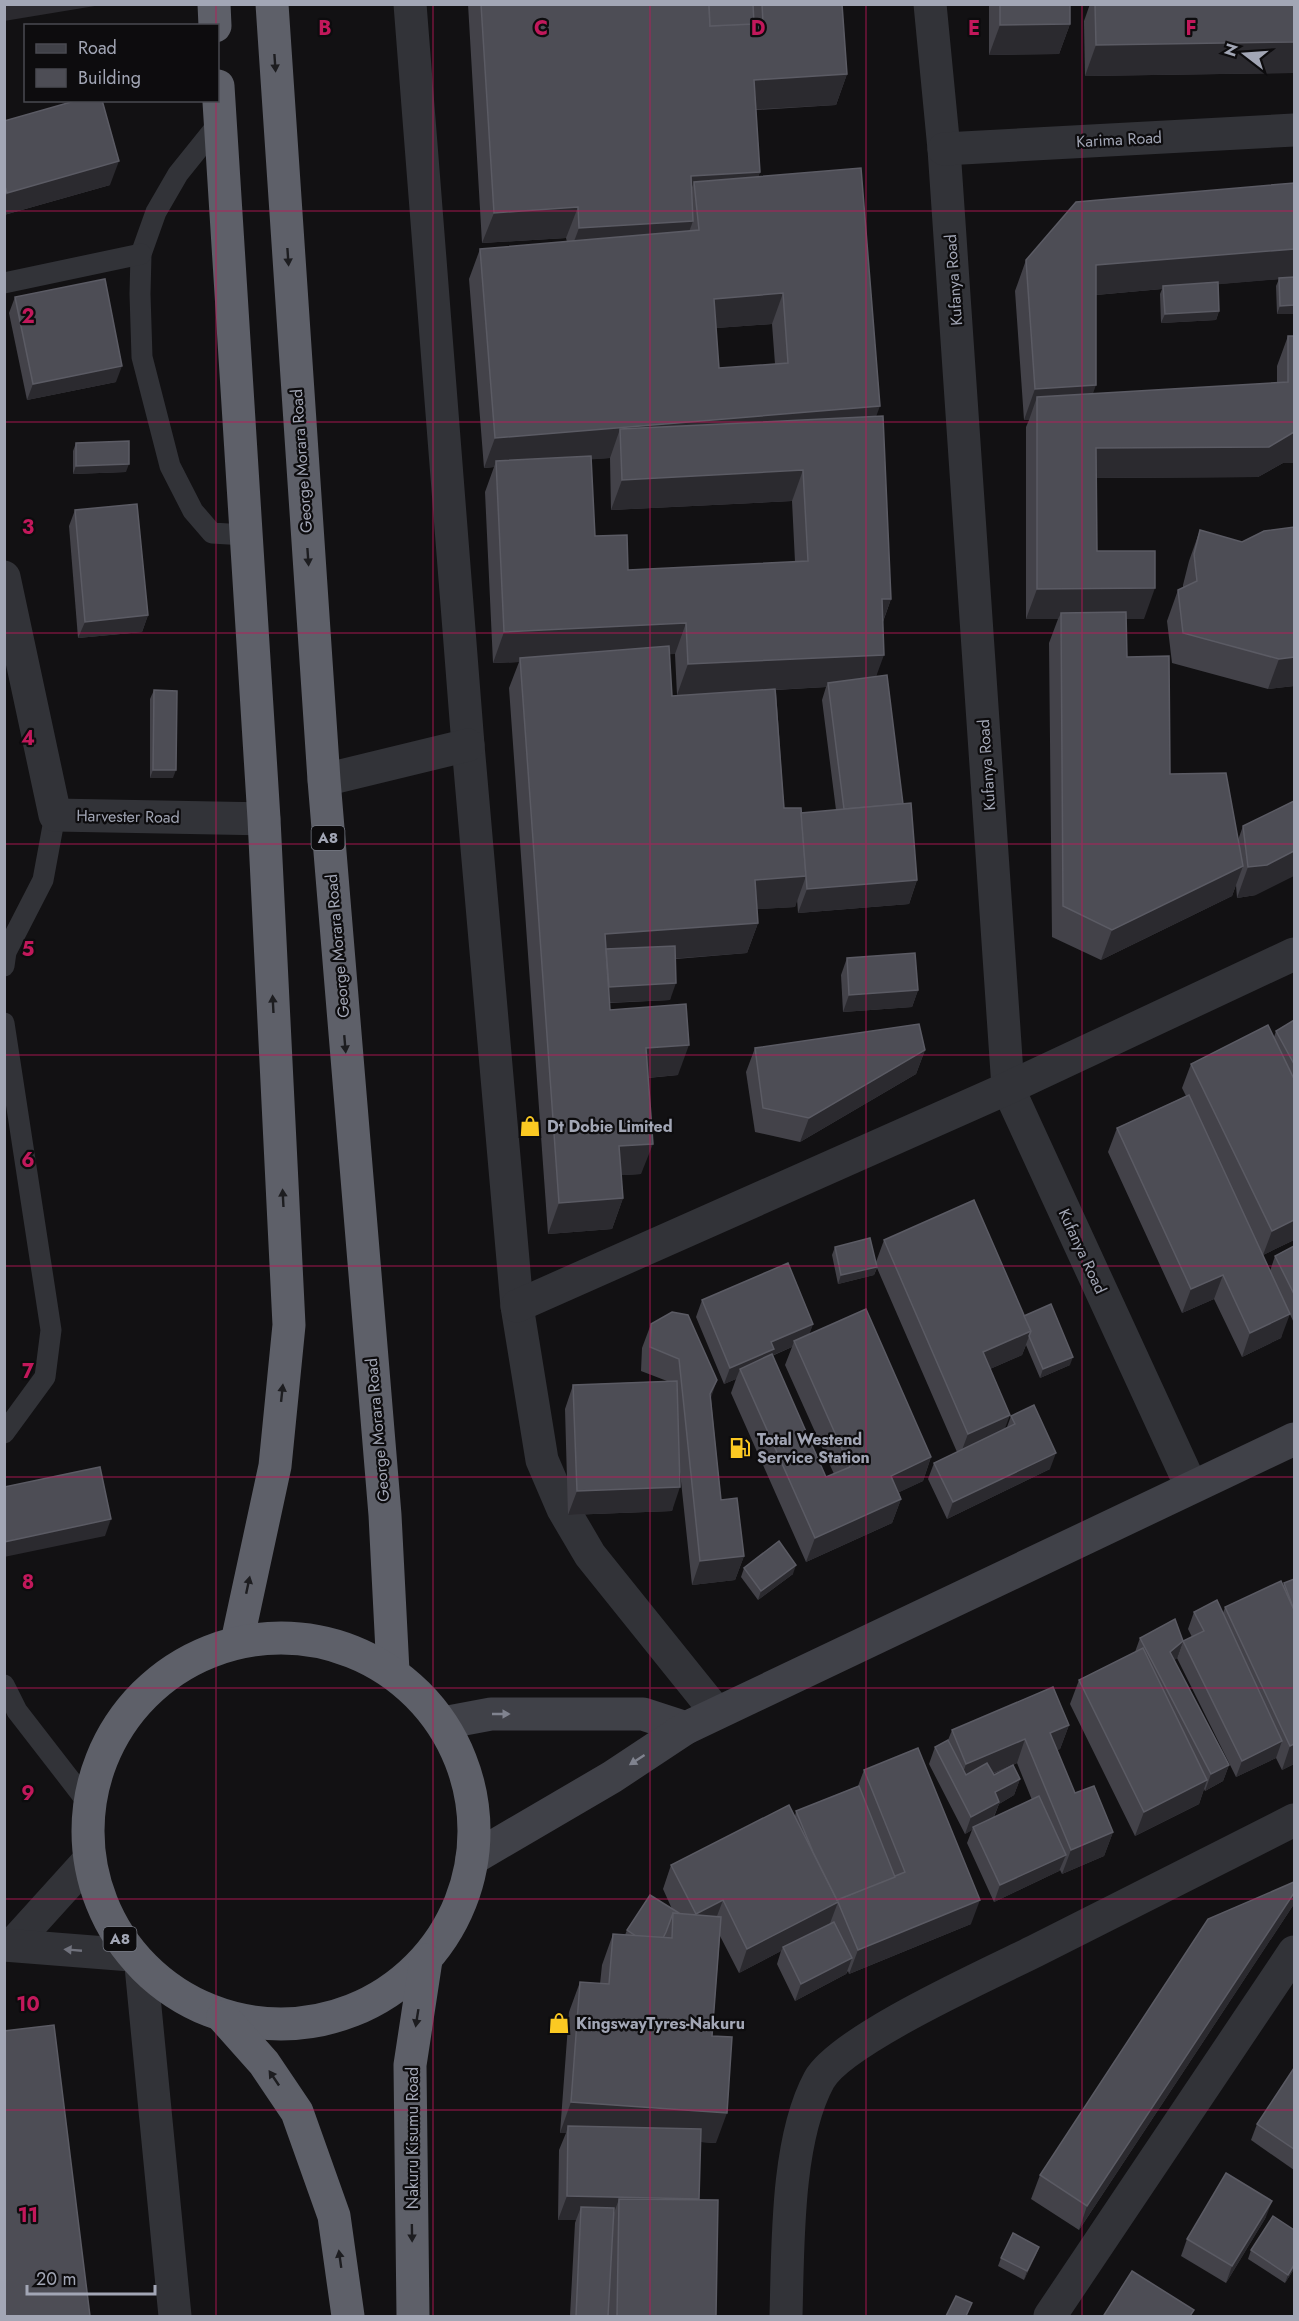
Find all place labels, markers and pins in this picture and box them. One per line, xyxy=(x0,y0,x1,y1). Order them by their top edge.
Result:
shop icon: Dt Dobie Limited xyxy=(518,1114,542,1138)
place label: Dt Dobie Limited xyxy=(547,1115,673,1138)
place label: Total Westend Service Station xyxy=(757,1428,870,1469)
fuel station icon: Total Westend Service Station xyxy=(728,1436,752,1460)
shop icon: KingswayTyres-Nakuru xyxy=(547,2011,571,2035)
place label: KingswayTyres-Nakuru xyxy=(576,2012,745,2035)

